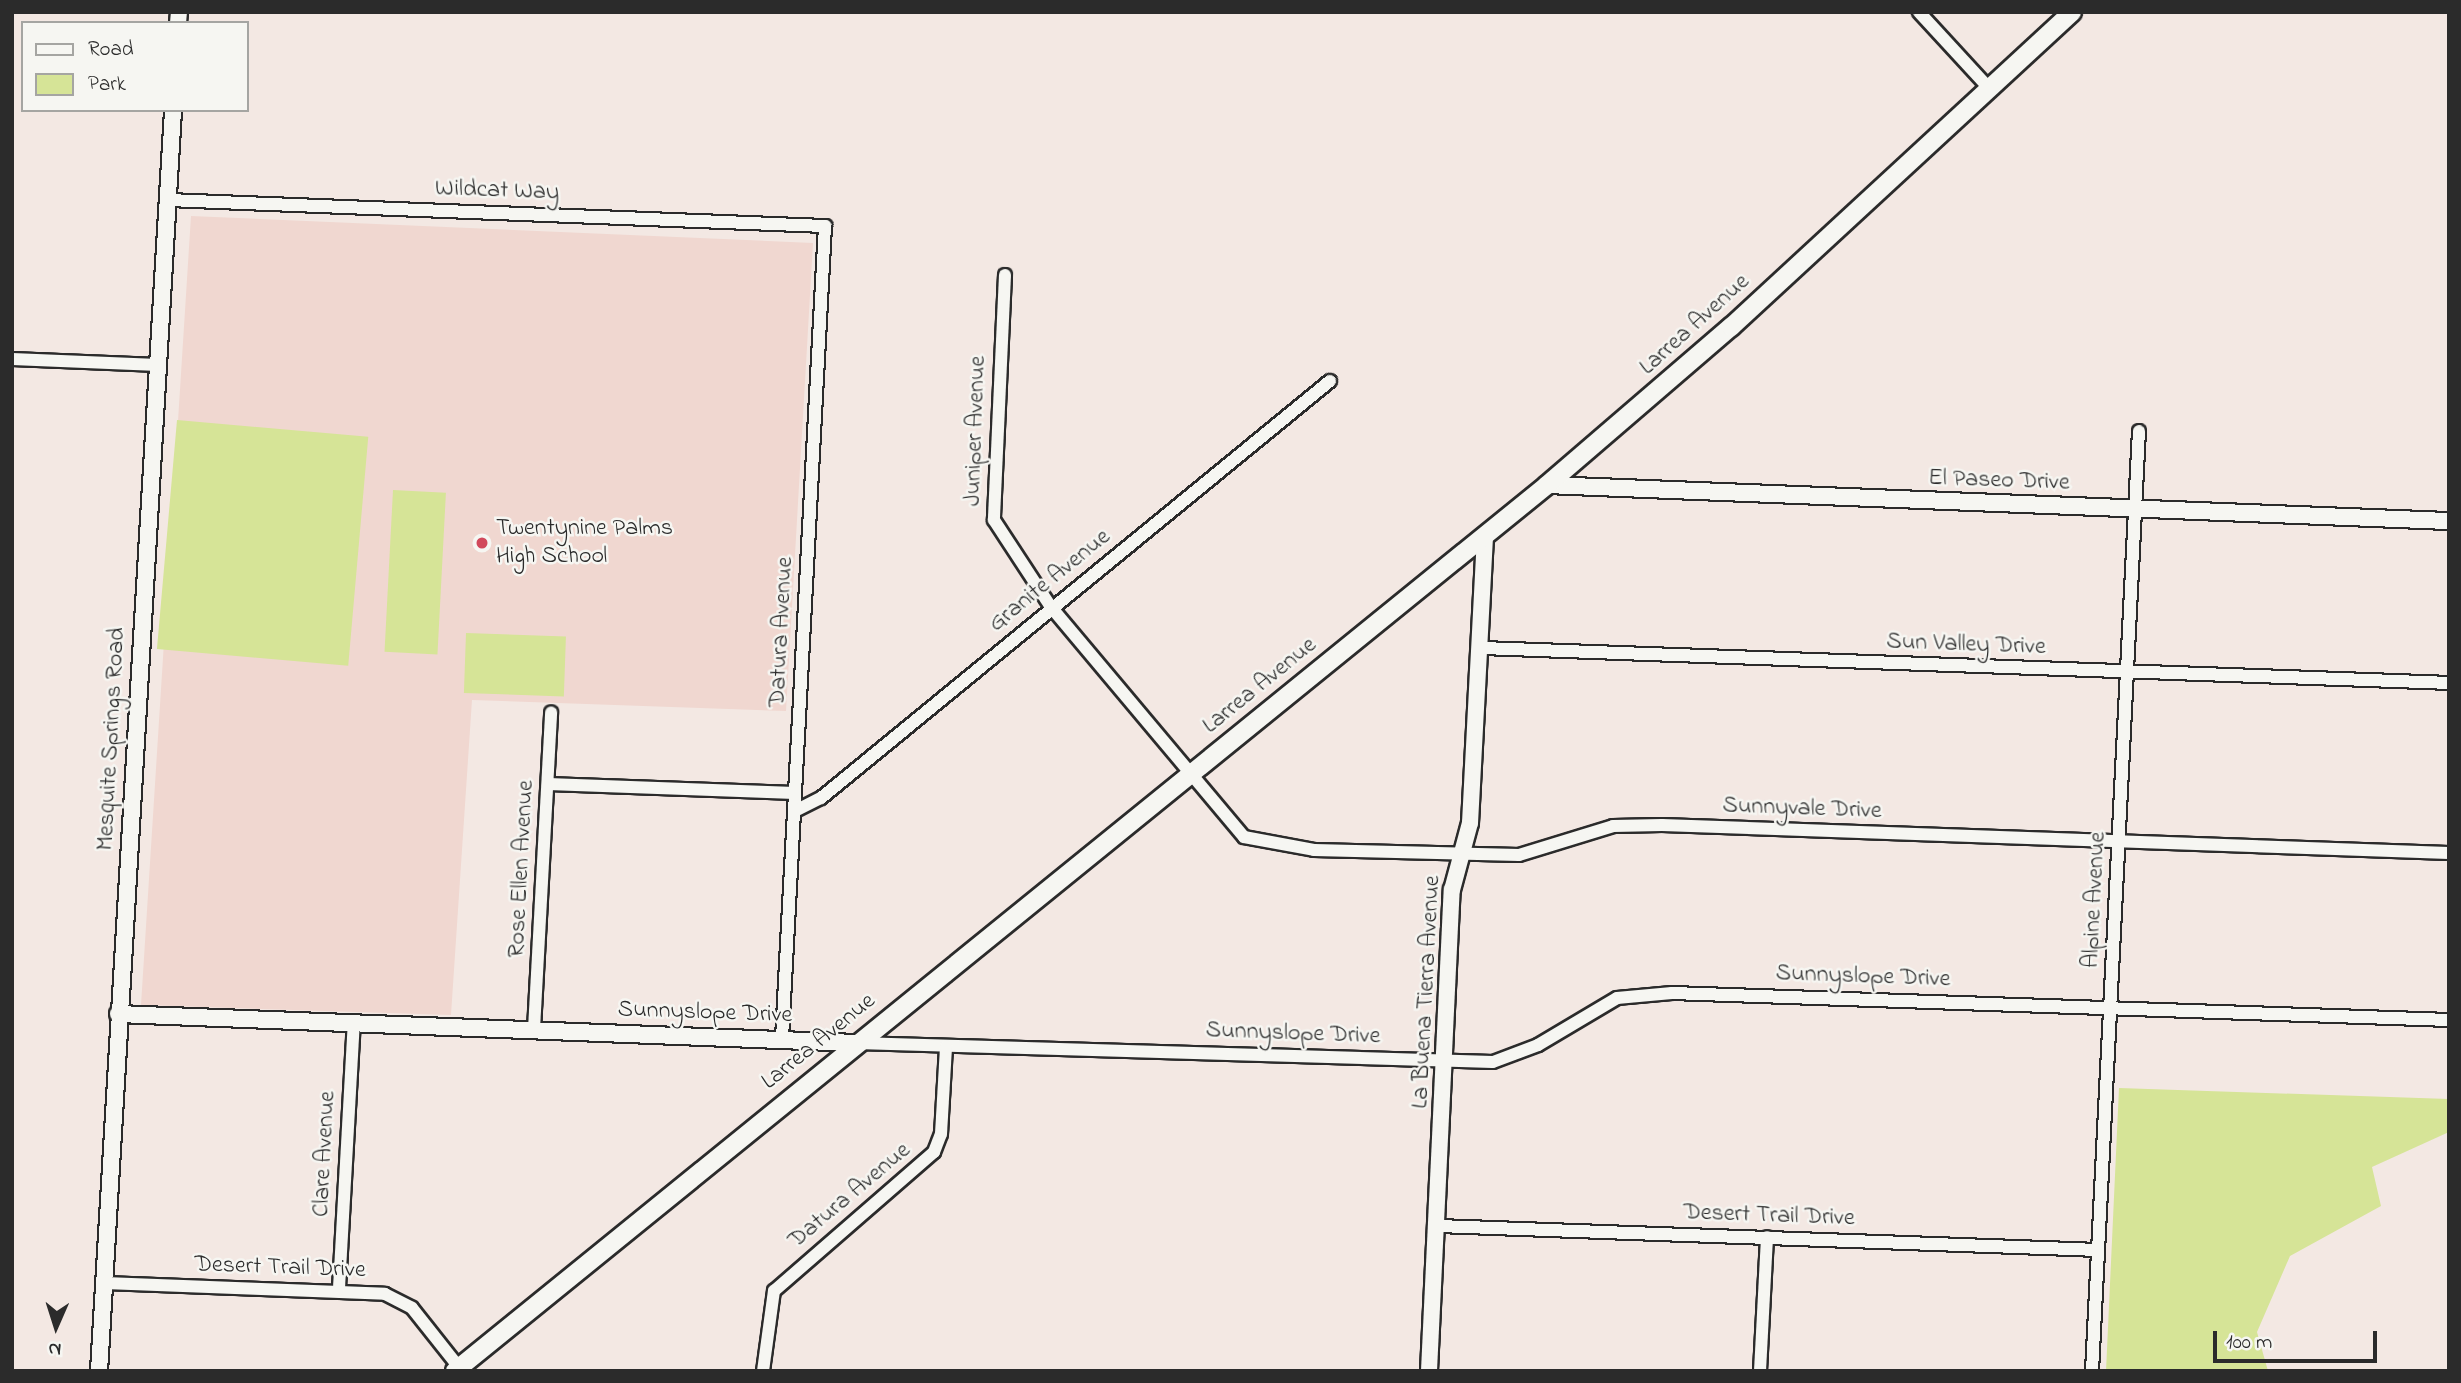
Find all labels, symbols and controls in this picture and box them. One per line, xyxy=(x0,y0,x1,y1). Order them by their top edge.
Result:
legend xyxy=(21,21,248,112)
text: Road xyxy=(88,35,134,65)
text: Park xyxy=(88,70,126,100)
street label: Wildcat Way xyxy=(434,174,560,208)
street label: Larrea Avenue xyxy=(1634,268,1756,382)
street label: Juniper Avenue xyxy=(959,355,993,507)
street label: El Paseo Drive xyxy=(1928,464,2070,498)
place label: Twentynine Palms High School xyxy=(496,515,673,571)
street label: Granite Avenue xyxy=(983,523,1117,639)
marker: Twentynine Palms High School xyxy=(474,535,490,551)
street label: Datura Avenue xyxy=(764,556,800,708)
street label: Mesquite Springs Road xyxy=(92,627,132,851)
street label: Sun Valley Drive xyxy=(1886,628,2046,662)
street label: Larrea Avenue xyxy=(1197,631,1323,741)
street label: Rose Ellen Avenue xyxy=(503,780,541,958)
street label: Sunnyvale Drive xyxy=(1722,792,1882,826)
street label: Alpine Avenue xyxy=(2077,831,2113,969)
street label: La Buena Tierra Avenue xyxy=(1407,875,1447,1109)
street label: Sunnyslope Drive xyxy=(1775,960,1951,994)
street label: Larrea Avenue xyxy=(756,987,882,1097)
street label: Sunnyslope Drive xyxy=(617,996,793,1030)
street label: Sunnyslope Drive xyxy=(1205,1017,1381,1051)
street label: Clare Avenue xyxy=(307,1090,343,1218)
street label: Datura Avenue xyxy=(783,1137,917,1255)
street label: Desert Trail Drive xyxy=(1683,1199,1855,1233)
street label: Desert Trail Drive xyxy=(194,1251,366,1285)
north arrow xyxy=(21,1292,91,1362)
scale bar xyxy=(2216,1316,2380,1360)
text: 100 m xyxy=(2226,1328,2272,1358)
text: N xyxy=(48,1335,62,1362)

